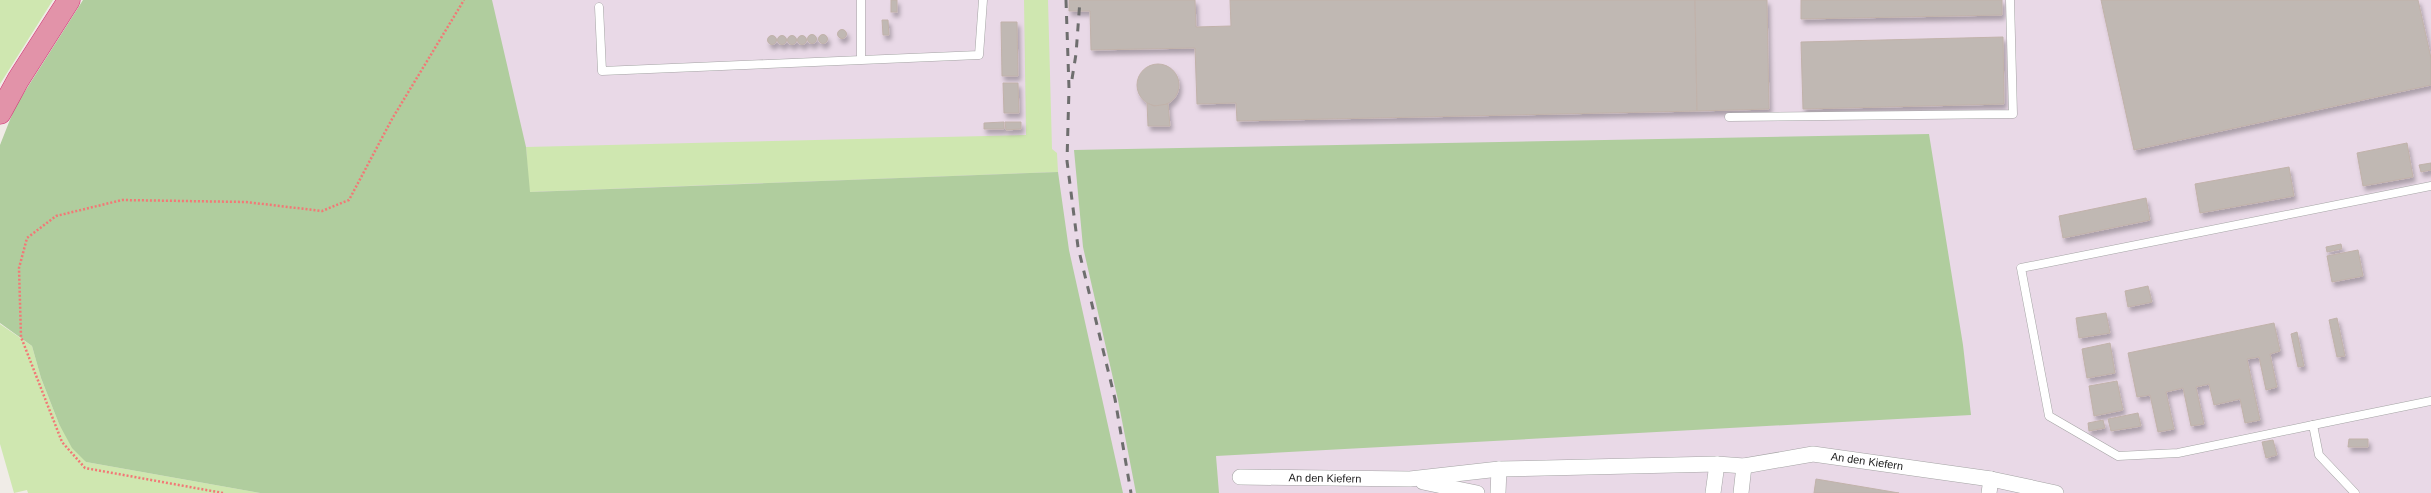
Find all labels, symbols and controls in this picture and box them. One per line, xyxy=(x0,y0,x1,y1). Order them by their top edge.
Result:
street label: An den Kiefern xyxy=(1830,450,1904,472)
street label: An den Kiefern xyxy=(1289,471,1361,485)

